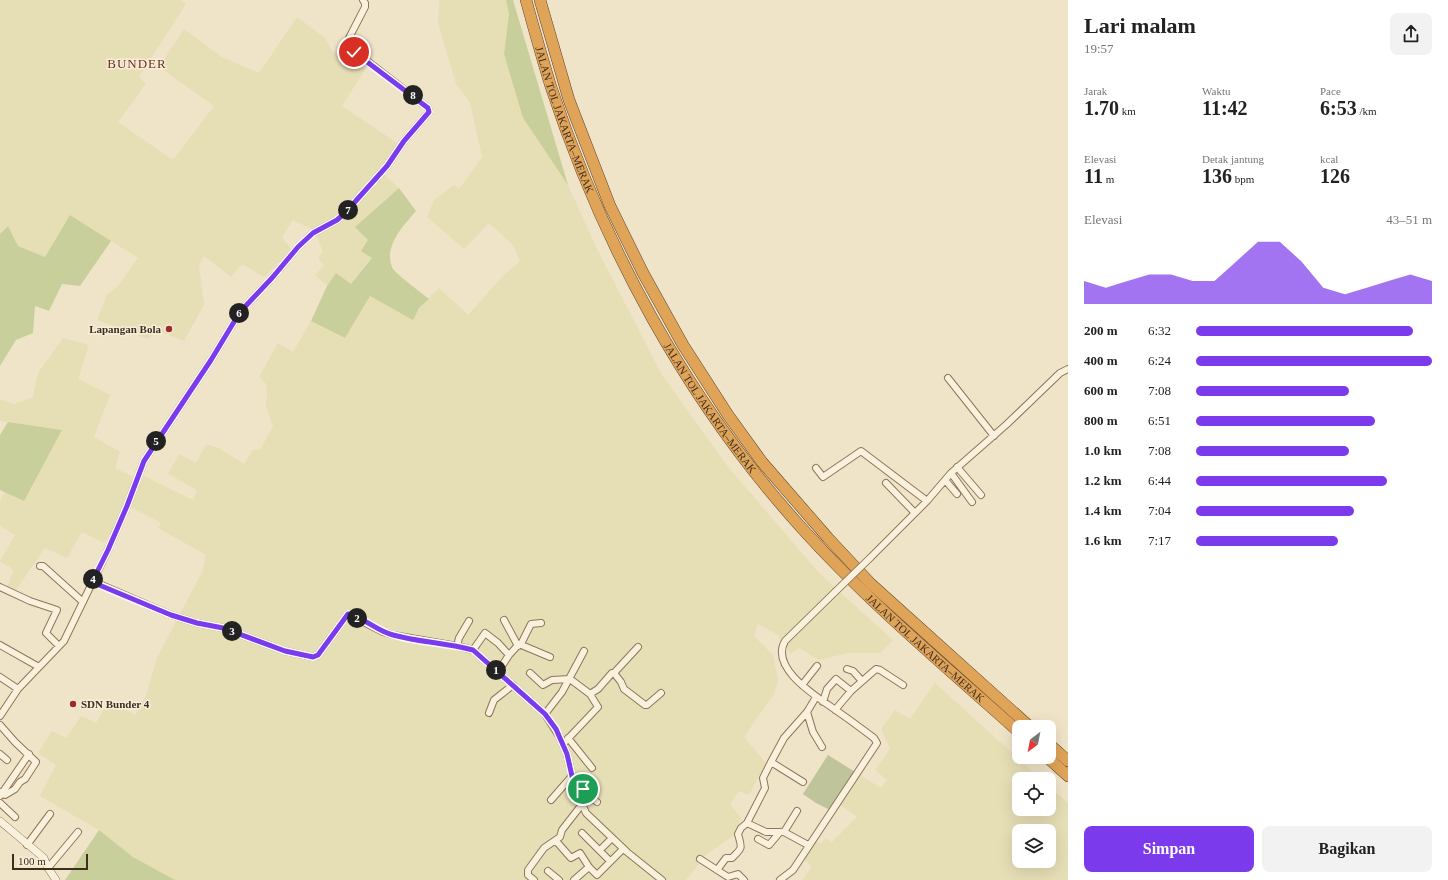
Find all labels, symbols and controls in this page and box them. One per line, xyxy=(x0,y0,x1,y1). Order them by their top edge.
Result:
text: Lari malam xyxy=(1084,13,1196,38)
button: share xyxy=(1390,13,1432,55)
pin xyxy=(337,35,371,69)
icon: check xyxy=(343,41,365,63)
text: 19:57 xyxy=(1084,41,1114,56)
street label: JALAN TOL JAKARTA–MERAK xyxy=(533,45,596,195)
district label: BUNDER xyxy=(107,56,167,71)
pin: 8 xyxy=(403,85,423,105)
text: Jarak xyxy=(1084,85,1107,97)
text: Waktu xyxy=(1202,85,1230,97)
text: Pace xyxy=(1320,85,1341,97)
text: 8 xyxy=(410,89,416,101)
text: 1.70 xyxy=(1084,97,1119,119)
text: 11:42 xyxy=(1202,97,1248,119)
text: 6:53 xyxy=(1320,97,1357,119)
text: km xyxy=(1119,105,1136,117)
text: /km xyxy=(1357,105,1377,117)
text: Elevasi xyxy=(1084,153,1116,165)
text: Detak jantung xyxy=(1202,153,1264,165)
text: kcal xyxy=(1320,153,1338,165)
text: 11 xyxy=(1084,165,1103,187)
text: 136 xyxy=(1202,165,1232,187)
text: 126 xyxy=(1320,165,1350,187)
text: m xyxy=(1103,173,1114,185)
text: bpm xyxy=(1232,173,1254,185)
pin: 7 xyxy=(338,200,358,220)
text: 7 xyxy=(345,204,351,216)
text: Elevasi xyxy=(1084,212,1122,227)
text: 43–51 m xyxy=(1386,212,1432,227)
pin: 6 xyxy=(229,303,249,323)
text: 6 xyxy=(236,307,242,319)
place label: Lapangan Bola xyxy=(89,323,161,335)
text: 200 m xyxy=(1084,323,1118,338)
text: 6:32 xyxy=(1148,323,1171,338)
marker: Lapangan Bola xyxy=(164,324,174,334)
street label: JALAN TOL JAKARTA–MERAK xyxy=(662,341,759,475)
text: 400 m xyxy=(1084,353,1118,368)
text: 6:24 xyxy=(1148,353,1171,368)
text: 600 m xyxy=(1084,383,1118,398)
text: 7:08 xyxy=(1148,383,1171,398)
text: 800 m xyxy=(1084,413,1118,428)
text: 6:51 xyxy=(1148,413,1171,428)
pin: 5 xyxy=(146,431,166,451)
text: 5 xyxy=(153,435,159,447)
text: 1.0 km xyxy=(1084,443,1122,458)
text: 7:08 xyxy=(1148,443,1171,458)
text: 1.2 km xyxy=(1084,473,1122,488)
text: 6:44 xyxy=(1148,473,1171,488)
text: 1.4 km xyxy=(1084,503,1122,518)
text: 7:04 xyxy=(1148,503,1171,518)
text: 1.6 km xyxy=(1084,533,1122,548)
text: 7:17 xyxy=(1148,533,1171,548)
pin: 4 xyxy=(83,569,103,589)
text: 4 xyxy=(90,573,96,585)
street label: JALAN TOL JAKARTA–MERAK xyxy=(864,592,987,705)
pin: 2 xyxy=(347,608,367,628)
text: 2 xyxy=(354,612,360,624)
pin: 3 xyxy=(222,621,242,641)
text: 3 xyxy=(229,625,235,637)
pin: 1 xyxy=(486,660,506,680)
text: 1 xyxy=(493,664,499,676)
place label: SDN Bunder 4 xyxy=(81,698,150,710)
marker: SDN Bunder 4 xyxy=(68,699,78,709)
north arrow xyxy=(1012,720,1056,764)
map controls xyxy=(1012,720,1056,868)
pin xyxy=(566,772,600,806)
button: locate xyxy=(1012,772,1056,816)
icon: arrive xyxy=(572,778,594,800)
button: layers xyxy=(1012,824,1056,868)
button: Simpan xyxy=(1084,826,1254,872)
button: Bagikan xyxy=(1262,826,1432,872)
scale bar xyxy=(12,852,88,871)
text: 100 m xyxy=(18,855,46,867)

